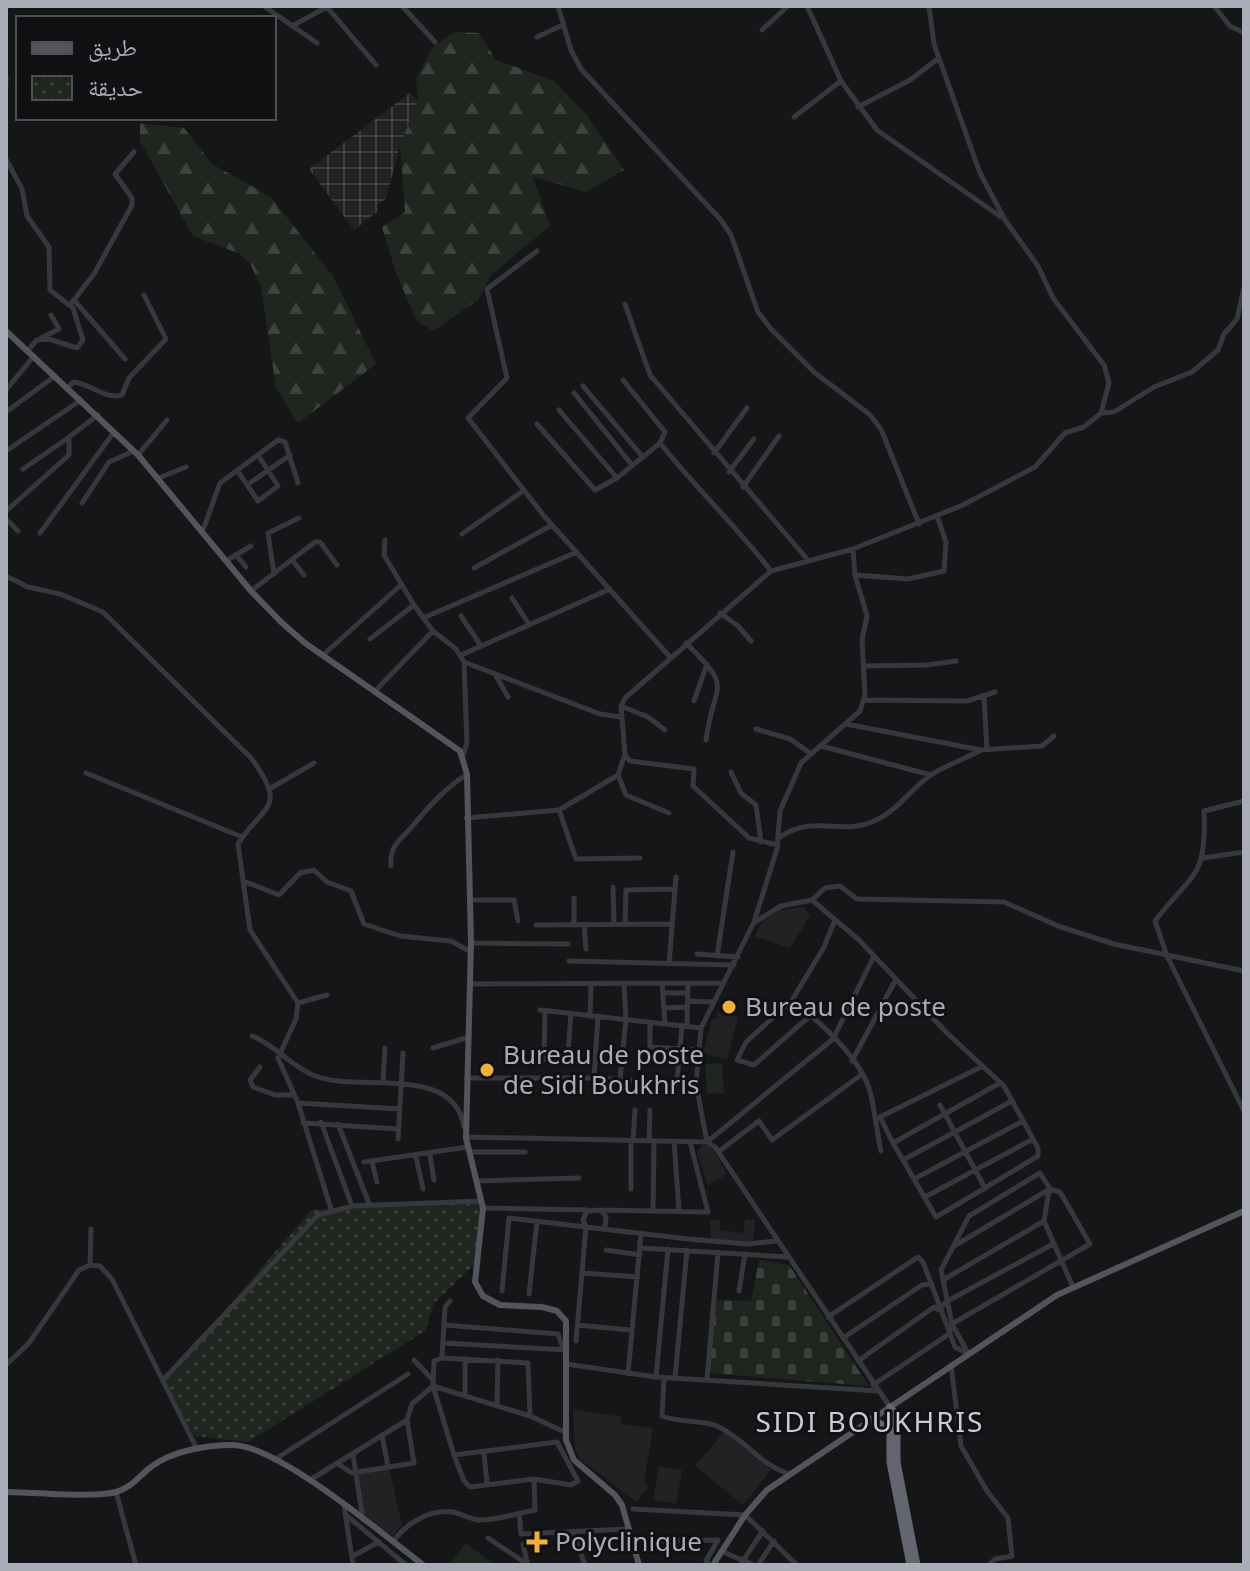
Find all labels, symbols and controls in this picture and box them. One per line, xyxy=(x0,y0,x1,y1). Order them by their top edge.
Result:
legend xyxy=(16,16,276,120)
text: طريق xyxy=(88,30,137,63)
text: حديقة xyxy=(88,70,143,103)
place label: Bureau de poste xyxy=(745,988,946,1024)
marker: Bureau de poste xyxy=(720,998,738,1016)
place label: Bureau de poste de Sidi Boukhris xyxy=(503,1036,704,1102)
marker: Bureau de poste de Sidi Boukhris xyxy=(478,1061,496,1079)
district label: SIDI BOUKHRIS xyxy=(756,1402,984,1440)
place label: Polyclinique xyxy=(555,1523,702,1559)
marker: Polyclinique xyxy=(526,1531,548,1553)

